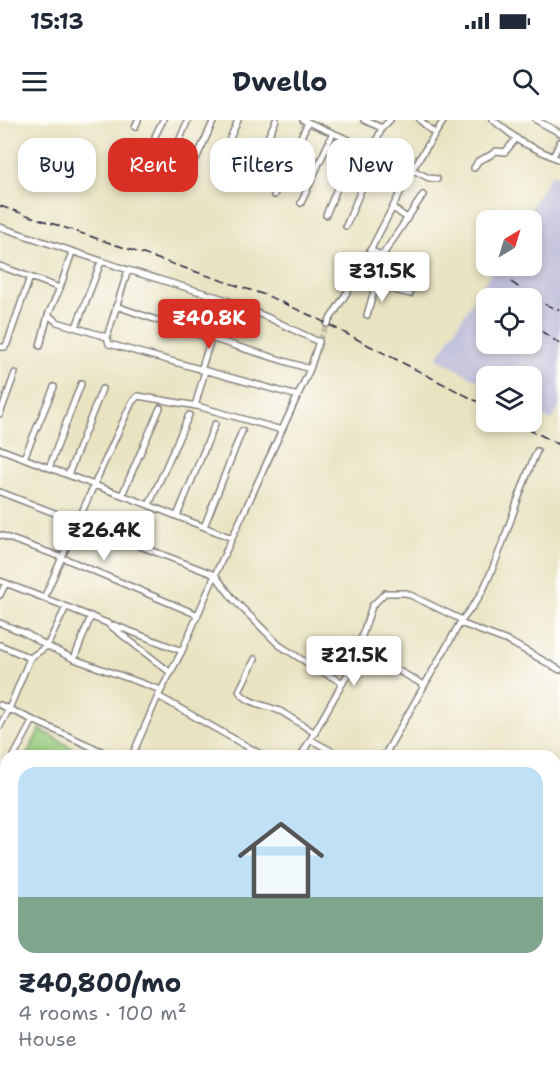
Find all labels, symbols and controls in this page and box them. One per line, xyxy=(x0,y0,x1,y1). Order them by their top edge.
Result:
text: 15:13 xyxy=(30,7,84,36)
text: Dwello xyxy=(232,63,328,100)
icon: menu xyxy=(18,65,51,98)
icon: search xyxy=(509,65,542,98)
chip: Buy xyxy=(18,138,96,192)
chip: Rent xyxy=(108,138,198,192)
chip: Filters xyxy=(210,138,315,192)
chip: New xyxy=(327,138,414,192)
north arrow xyxy=(476,210,542,276)
map controls xyxy=(476,210,542,432)
pin: ₹31.5K xyxy=(333,252,431,303)
text: ₹31.5K xyxy=(348,258,416,284)
button: locate xyxy=(476,288,542,354)
pin: ₹40.8K xyxy=(160,299,258,350)
text: ₹40.8K xyxy=(172,305,246,331)
button: layers xyxy=(476,366,542,432)
pin: ₹26.4K xyxy=(55,511,153,562)
text: ₹26.4K xyxy=(67,517,141,543)
pin: ₹21.5K xyxy=(305,636,403,687)
text: ₹21.5K xyxy=(320,642,388,668)
icon: home xyxy=(227,806,335,914)
text: ₹40,800/mo xyxy=(18,965,181,1000)
text: 4 rooms · 100 m² xyxy=(18,1000,187,1026)
text: House xyxy=(18,1026,77,1052)

